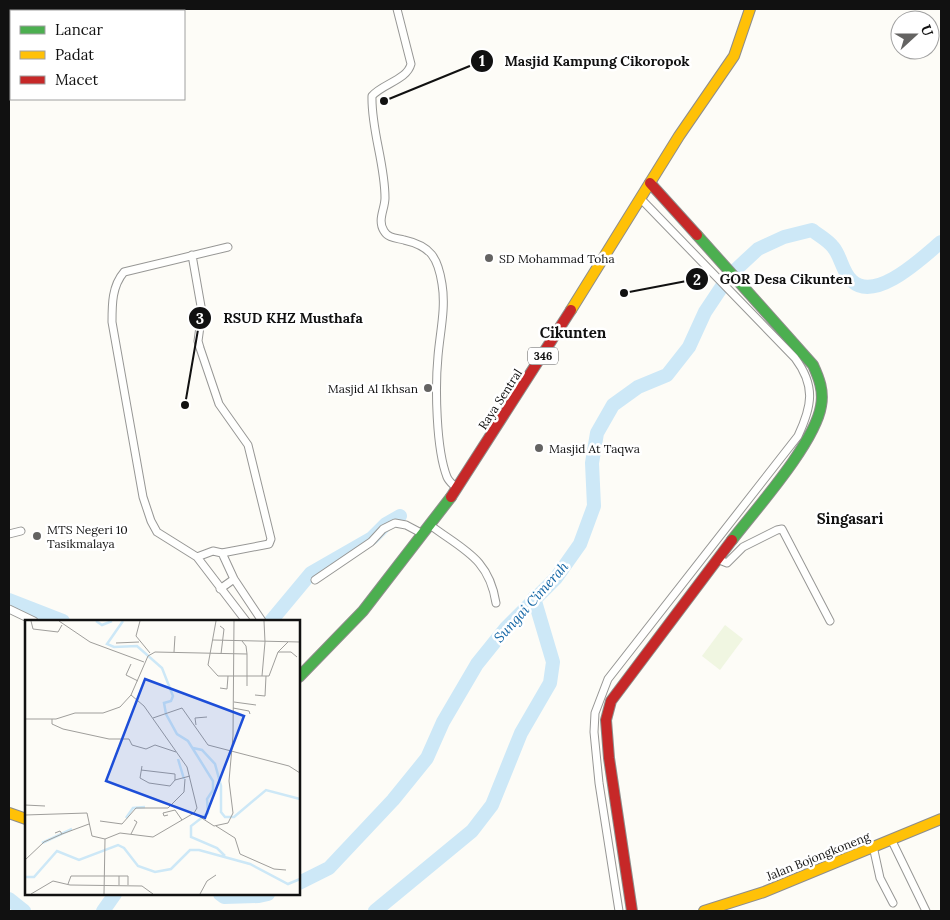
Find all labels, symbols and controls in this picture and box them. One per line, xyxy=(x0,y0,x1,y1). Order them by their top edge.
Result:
legend xyxy=(10,10,185,100)
north arrow xyxy=(890,10,940,60)
text: Lancar xyxy=(55,20,104,39)
text: U xyxy=(917,22,938,39)
text: Padat xyxy=(55,45,94,64)
callout: Masjid Kampung Cikoropok xyxy=(470,47,700,76)
text: 1 xyxy=(479,51,485,70)
text: Masjid Kampung Cikoropok xyxy=(504,52,690,70)
text: Macet xyxy=(55,70,98,89)
place label: SD Mohammad Toha xyxy=(499,251,615,266)
marker: SD Mohammad Toha xyxy=(483,252,495,264)
callout: GOR Desa Cikunten xyxy=(684,265,862,294)
text: 2 xyxy=(693,270,701,289)
text: GOR Desa Cikunten xyxy=(720,270,852,288)
callout: RSUD KHZ Musthafa xyxy=(188,304,373,333)
text: 3 xyxy=(196,309,204,328)
text: RSUD KHZ Musthafa xyxy=(223,309,364,327)
district label: Cikunten xyxy=(540,323,607,342)
road number: 346 xyxy=(528,348,558,364)
street label: Raya Sentral xyxy=(475,366,525,432)
place label: Masjid Al Ikhsan xyxy=(328,381,418,396)
marker: Masjid Al Ikhsan xyxy=(422,382,434,394)
place label: Masjid At Taqwa xyxy=(549,441,640,456)
marker: Masjid At Taqwa xyxy=(533,442,545,454)
district label: Singasari xyxy=(817,509,883,528)
place label: MTS Negeri 10 Tasikmalaya xyxy=(47,522,128,551)
marker: MTS Negeri 10 Tasikmalaya xyxy=(31,530,43,542)
water label: Sungai Cimerah xyxy=(490,558,572,646)
inset map xyxy=(25,620,300,895)
street label: Jalan Bojongkoneng xyxy=(763,828,872,884)

